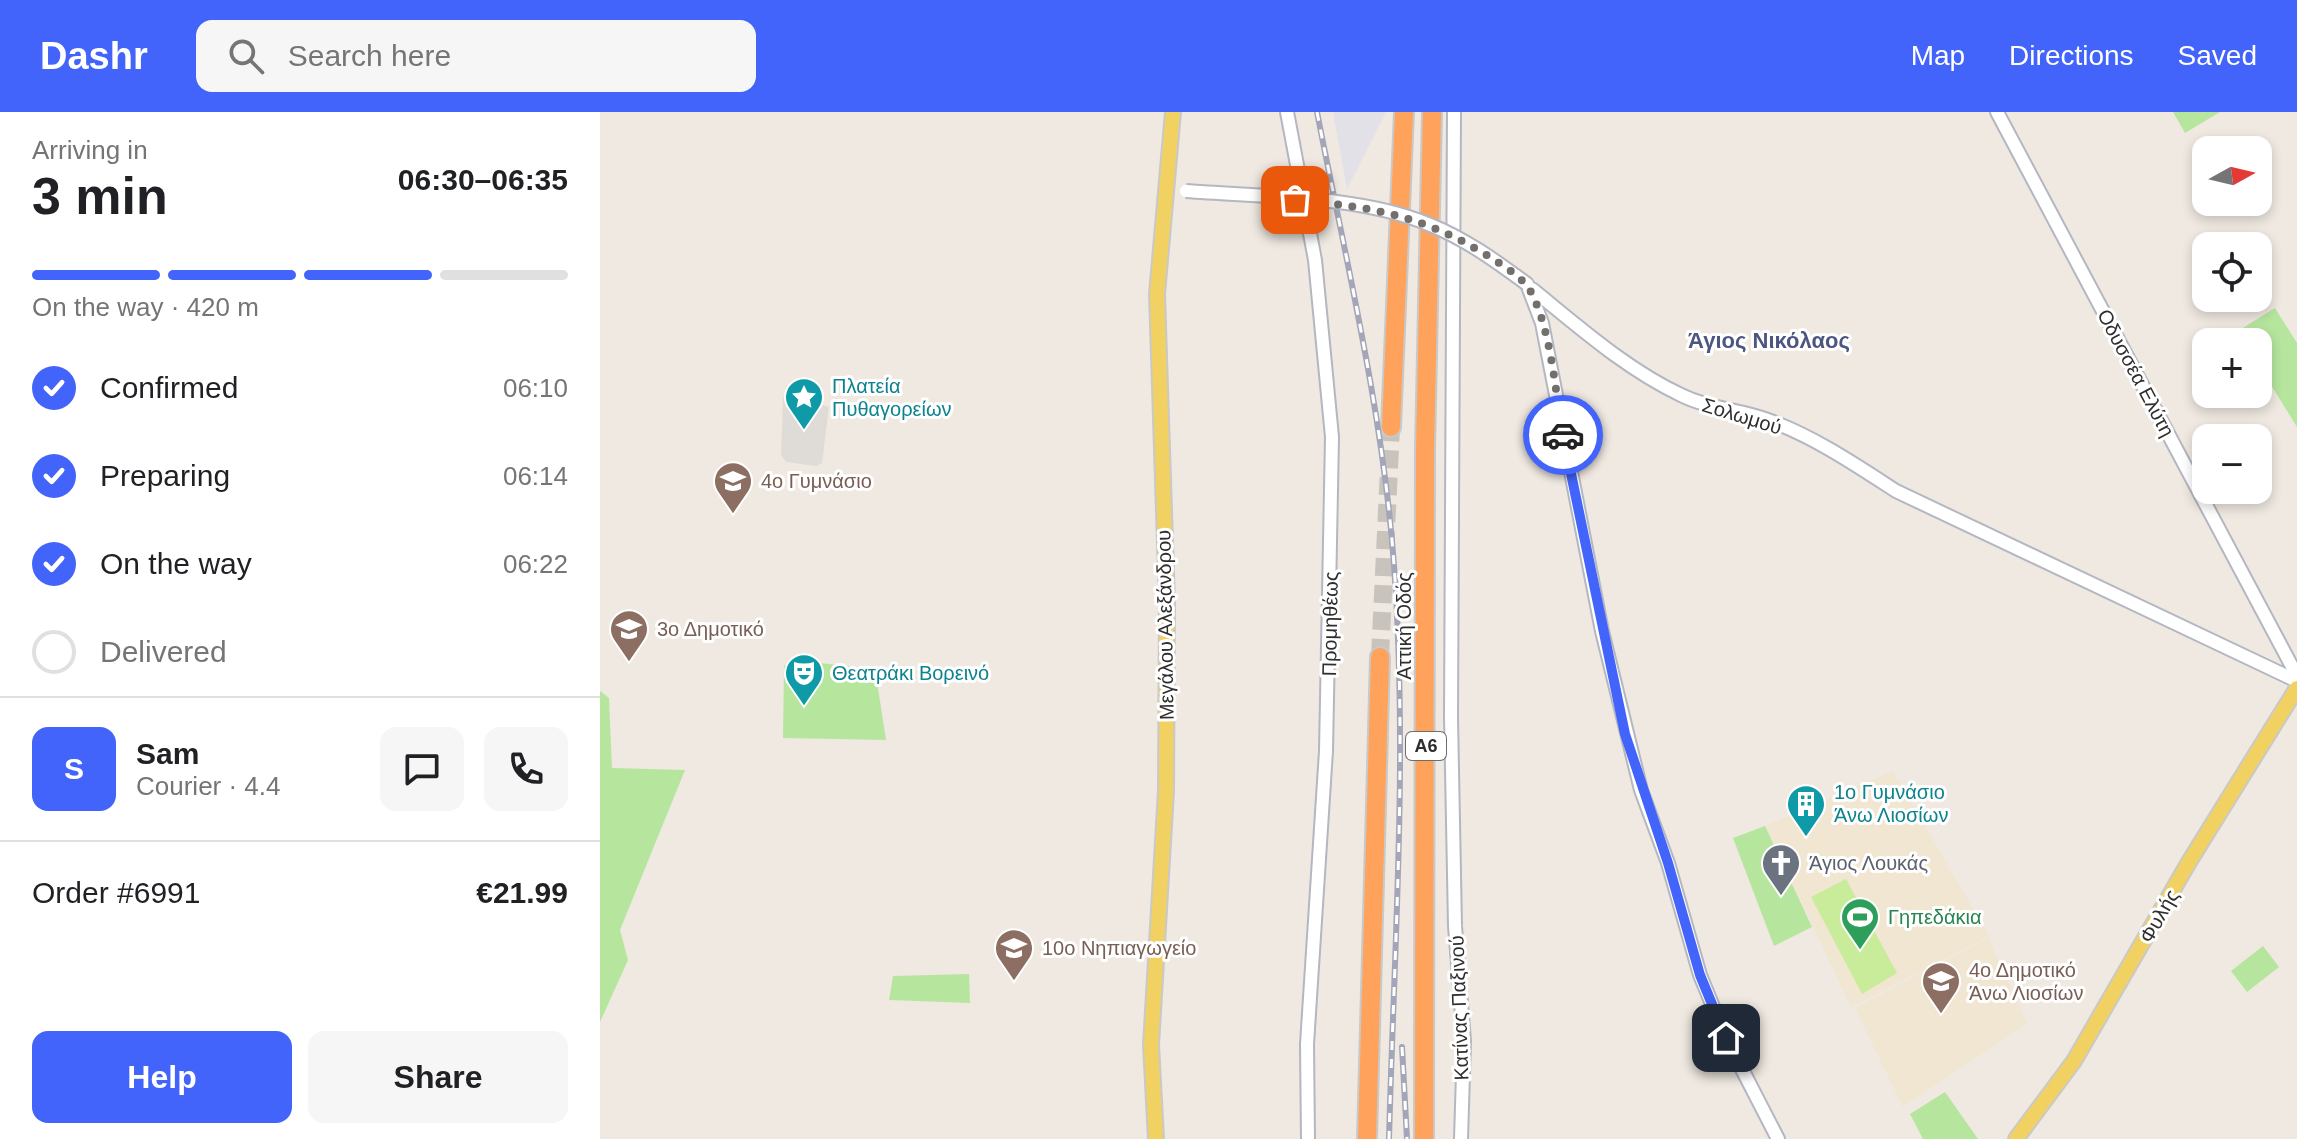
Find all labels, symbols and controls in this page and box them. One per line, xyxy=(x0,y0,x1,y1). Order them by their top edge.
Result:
search box xyxy=(196,20,756,92)
icon: search xyxy=(224,34,268,78)
text: Dashr xyxy=(40,35,148,77)
text: Search here xyxy=(288,39,451,72)
text: Map xyxy=(1911,40,1965,71)
text: Directions xyxy=(2009,40,2134,71)
text: Saved xyxy=(2178,40,2257,71)
text: Arriving in xyxy=(32,135,148,165)
north arrow xyxy=(2192,136,2272,216)
map controls xyxy=(2192,136,2272,504)
text: 06:30–06:35 xyxy=(398,163,568,196)
pin xyxy=(1261,166,1329,234)
text: 3 min xyxy=(32,167,168,225)
icon: bag xyxy=(1273,178,1317,222)
button: locate xyxy=(2192,232,2272,312)
text: On the way · 420 m xyxy=(32,292,259,322)
street label: Οδυσσέα Ελύτη xyxy=(2093,306,2179,440)
district label: Άγιος Νικόλαος xyxy=(1688,328,1850,353)
button: + xyxy=(2192,328,2272,408)
icon: check xyxy=(32,366,76,410)
text: Confirmed xyxy=(100,371,238,404)
text: 06:10 xyxy=(503,373,568,403)
place label: Πλατεία Πυθαγορείων xyxy=(832,375,952,420)
place icon: Πλατεία Πυθαγορείων xyxy=(783,376,825,431)
street label: Σολωμού xyxy=(1700,393,1784,439)
courier xyxy=(1523,395,1603,475)
icon: car xyxy=(1541,413,1585,457)
button: − xyxy=(2192,424,2272,504)
icon: check xyxy=(32,454,76,498)
text: Preparing xyxy=(100,459,230,492)
school or university icon: 4ο Γυμνάσιο xyxy=(712,460,754,515)
text: 06:14 xyxy=(503,461,568,491)
place label: 4ο Γυμνάσιο xyxy=(761,470,872,492)
street label: Μεγάλου Αλεξάνδρου xyxy=(1152,530,1178,720)
icon: check xyxy=(32,542,76,586)
text: On the way xyxy=(100,547,252,580)
text: 06:22 xyxy=(503,549,568,579)
street label: Προμηθέως xyxy=(1318,571,1342,677)
street label: Αττική Οδός xyxy=(1393,572,1415,680)
school or university icon: 3ο Δημοτικό xyxy=(608,608,650,663)
place label: 3ο Δημοτικό xyxy=(657,618,764,640)
text: Delivered xyxy=(100,635,227,668)
theatre icon: Θεατράκι Βορεινό xyxy=(783,652,825,707)
place label: Θεατράκι Βορεινό xyxy=(832,662,989,684)
button: chat xyxy=(380,727,464,811)
button: phone xyxy=(484,727,568,811)
road number: Α6 xyxy=(1406,732,1446,760)
text: Sam xyxy=(136,737,199,770)
text: S xyxy=(64,752,84,785)
text: Courier · 4.4 xyxy=(136,771,281,801)
place label: 1ο Γυμνάσιο Άνω Λιοσίων xyxy=(1834,781,1948,826)
building icon: 1ο Γυμνάσιο Άνω Λιοσίων xyxy=(1785,783,1827,838)
church icon: Άγιος Λουκάς xyxy=(1760,842,1802,897)
place label: Άγιος Λουκάς xyxy=(1809,852,1928,874)
text: Order #6991 xyxy=(32,876,200,909)
text: €21.99 xyxy=(476,876,568,909)
street label: Φυλής xyxy=(2135,885,2183,946)
sports icon: Γηπεδάκια xyxy=(1839,896,1881,951)
place label: Γηπεδάκια xyxy=(1888,906,1982,928)
school or university icon: 10ο Νηπιαγωγείο xyxy=(993,927,1035,982)
street label: Κατίνας Παξινού xyxy=(1445,935,1473,1081)
place label: 10ο Νηπιαγωγείο xyxy=(1042,937,1196,959)
place label: 4ο Δημοτικό Άνω Λιοσίων xyxy=(1969,959,2083,1004)
school or university icon: 4ο Δημοτικό Άνω Λιοσίων xyxy=(1920,960,1962,1015)
pin xyxy=(1692,1004,1760,1072)
icon: home xyxy=(1704,1016,1748,1060)
button: Help xyxy=(32,1031,292,1123)
button: Share xyxy=(308,1031,568,1123)

